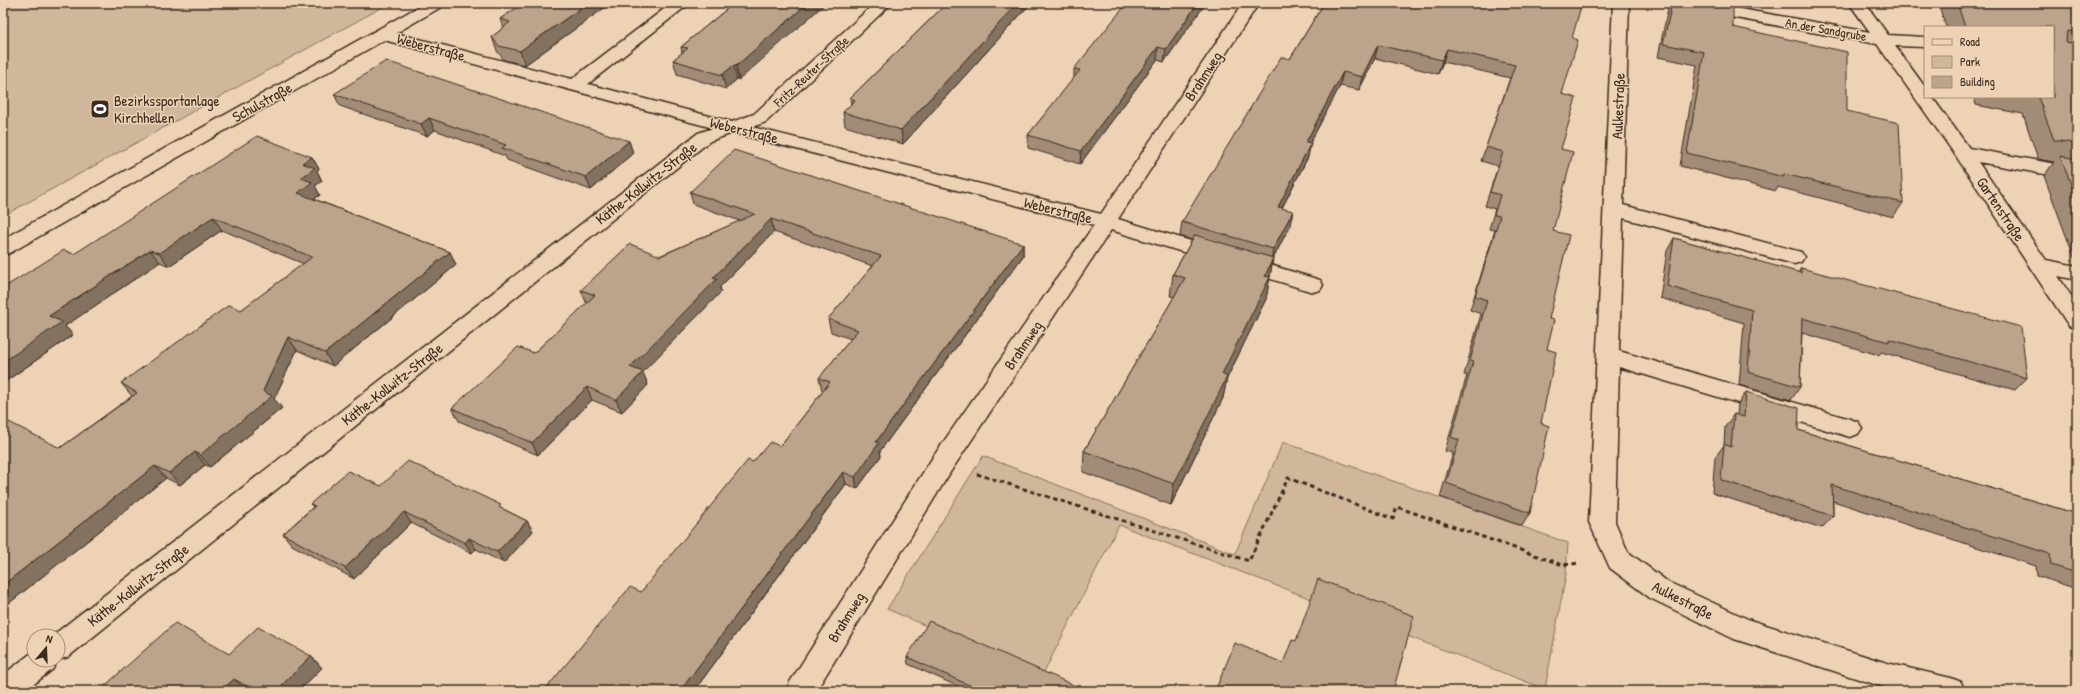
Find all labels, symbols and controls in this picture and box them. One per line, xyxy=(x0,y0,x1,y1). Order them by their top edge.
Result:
street label: An der Sandgrube xyxy=(1784,13,1868,45)
legend xyxy=(1924,26,2054,98)
street label: Weberstraße xyxy=(395,28,467,66)
street label: Fritz-Reuter-Straße xyxy=(769,31,853,111)
text: Road xyxy=(1960,33,1980,50)
street label: Brahmweg xyxy=(1179,47,1227,105)
text: Park xyxy=(1960,53,1980,70)
street label: Aulkestraße xyxy=(1606,73,1630,139)
text: Building xyxy=(1960,73,1995,90)
street label: Schulstraße xyxy=(228,77,296,127)
place label: Bezirkssportanlage Kirchhellen xyxy=(114,90,220,128)
sports icon: Bezirkssportanlage Kirchhellen xyxy=(89,98,111,120)
street label: Weberstraße xyxy=(708,111,780,149)
street label: Käthe-Kollwitz-Straße xyxy=(591,137,701,229)
street label: Gartenstraße xyxy=(1972,173,2030,245)
street label: Weberstraße xyxy=(1022,191,1094,229)
street label: Brahmweg xyxy=(999,316,1047,374)
street label: Käthe-Kollwitz-Straße xyxy=(337,338,447,430)
street label: Käthe-Kollwitz-Straße xyxy=(83,539,193,631)
street label: Aulkestraße xyxy=(1649,576,1717,624)
street label: Brahmweg xyxy=(822,588,870,646)
north arrow xyxy=(26,628,66,668)
text: N xyxy=(44,631,54,646)

